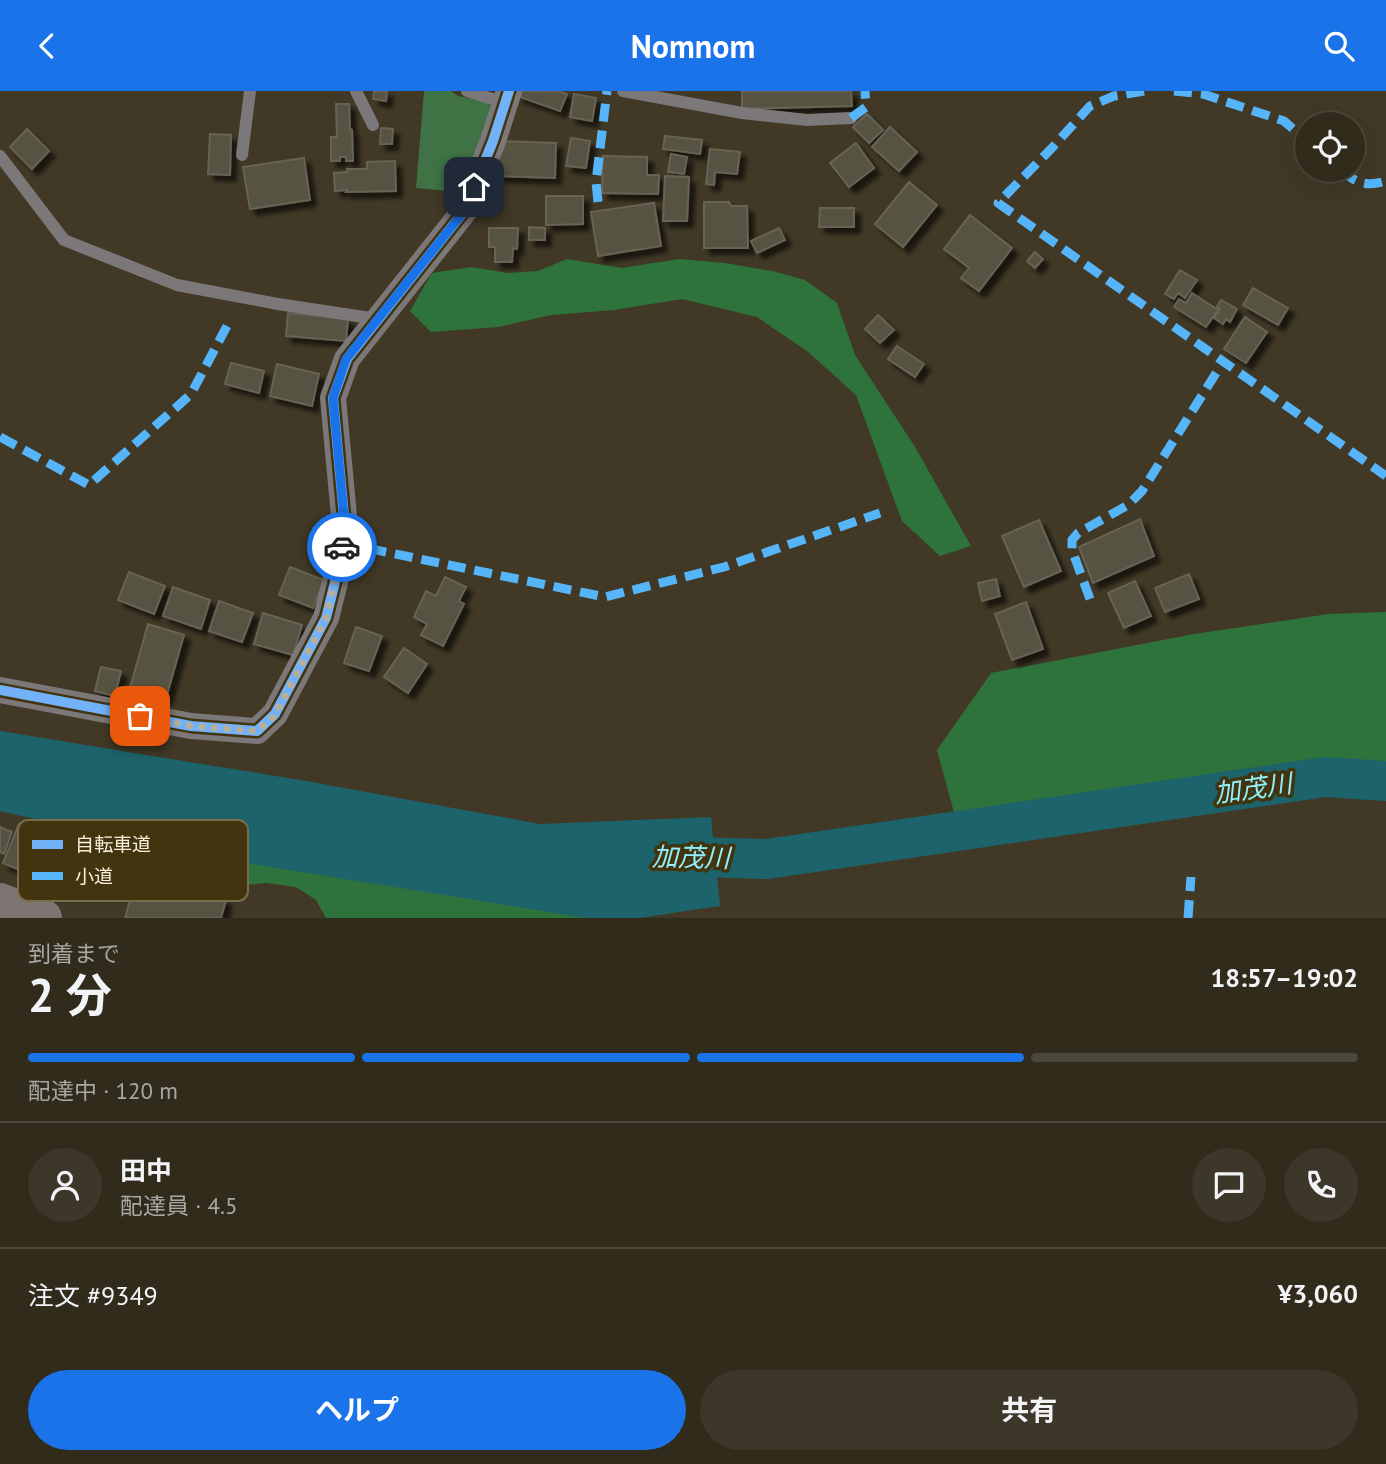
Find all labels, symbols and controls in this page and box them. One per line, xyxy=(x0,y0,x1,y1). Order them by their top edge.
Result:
text: Nomnom xyxy=(631,25,755,67)
icon: back xyxy=(28,27,66,65)
icon: search xyxy=(1320,27,1358,65)
map controls xyxy=(1295,112,1365,182)
button: locate xyxy=(1295,112,1365,182)
pin xyxy=(444,157,504,217)
icon: home xyxy=(455,168,493,206)
courier xyxy=(307,512,377,582)
icon: car xyxy=(323,528,361,566)
pin xyxy=(110,686,170,746)
icon: bag xyxy=(121,697,159,735)
water label: 加茂川 xyxy=(1212,766,1297,810)
legend xyxy=(18,820,248,901)
text: 自転車道 xyxy=(75,832,151,856)
water label: 加茂川 xyxy=(652,840,733,874)
text: 小道 xyxy=(75,864,113,888)
text: 到着まで xyxy=(28,939,120,968)
text: 18:57–19:02 xyxy=(1211,961,1358,994)
text: 2 分 xyxy=(28,965,112,1025)
text: 配達中 · 120 m xyxy=(28,1076,178,1105)
button: person xyxy=(28,1148,102,1222)
button: chat xyxy=(1192,1148,1266,1222)
button: phone xyxy=(1284,1148,1358,1222)
text: 田中 xyxy=(120,1154,172,1187)
text: 配達員 · 4.5 xyxy=(120,1191,237,1220)
text: ¥3,060 xyxy=(1278,1277,1358,1310)
text: 注文 #9349 xyxy=(28,1279,158,1312)
button: ヘルプ xyxy=(28,1370,686,1450)
button: 共有 xyxy=(700,1370,1358,1450)

